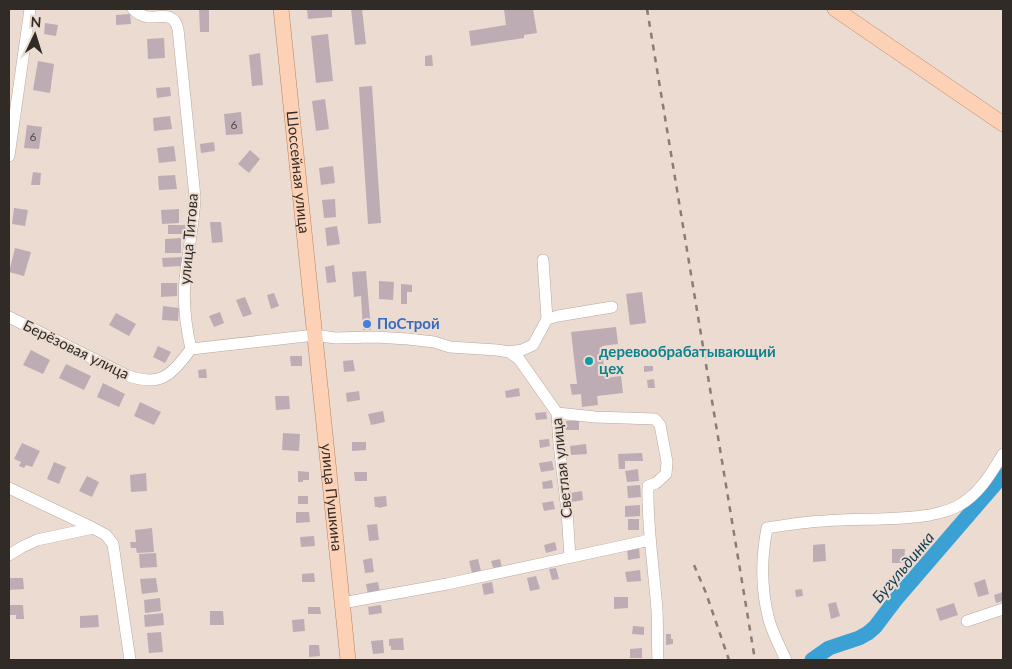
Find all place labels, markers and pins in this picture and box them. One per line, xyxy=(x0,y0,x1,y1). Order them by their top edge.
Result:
place label: ПоСтрой xyxy=(377,314,440,332)
marker: ПоСтрой xyxy=(361,318,373,330)
place label: деревообрабатывающий цех xyxy=(599,342,776,377)
marker: деревообрабатывающий цех xyxy=(583,355,595,367)

